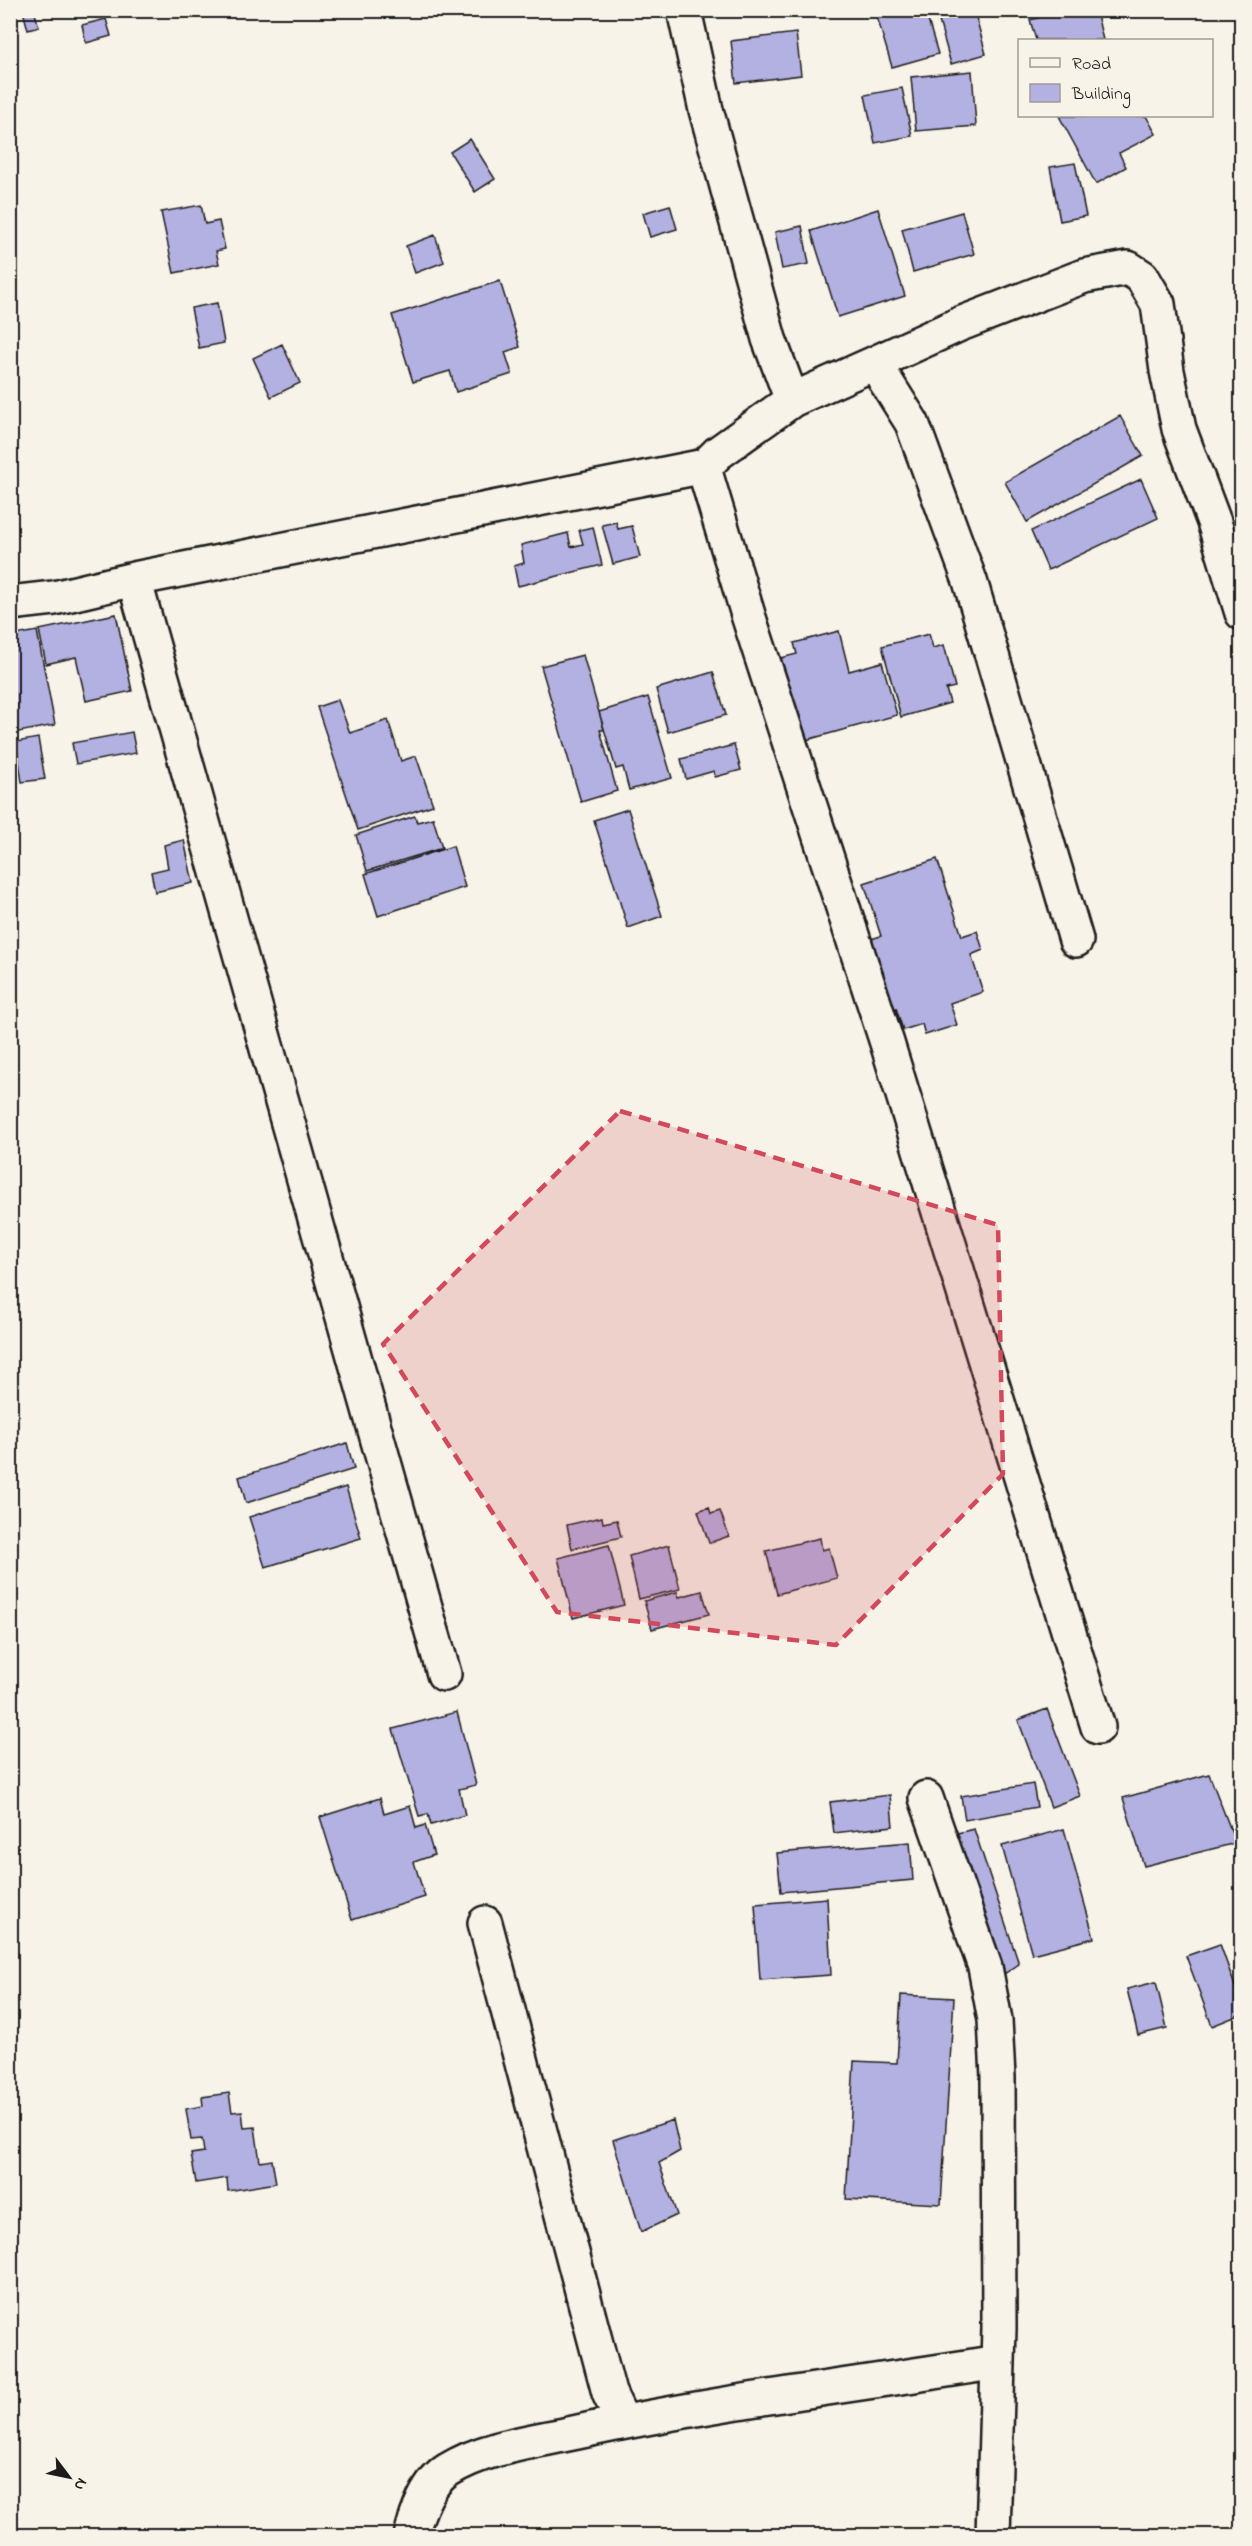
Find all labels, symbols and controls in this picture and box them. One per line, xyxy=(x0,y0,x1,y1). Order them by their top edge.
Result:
legend xyxy=(1018,39,1213,117)
text: Road xyxy=(1072,52,1111,78)
text: Building xyxy=(1071,82,1131,109)
north arrow xyxy=(39,2447,99,2507)
text: N xyxy=(67,2473,93,2495)

